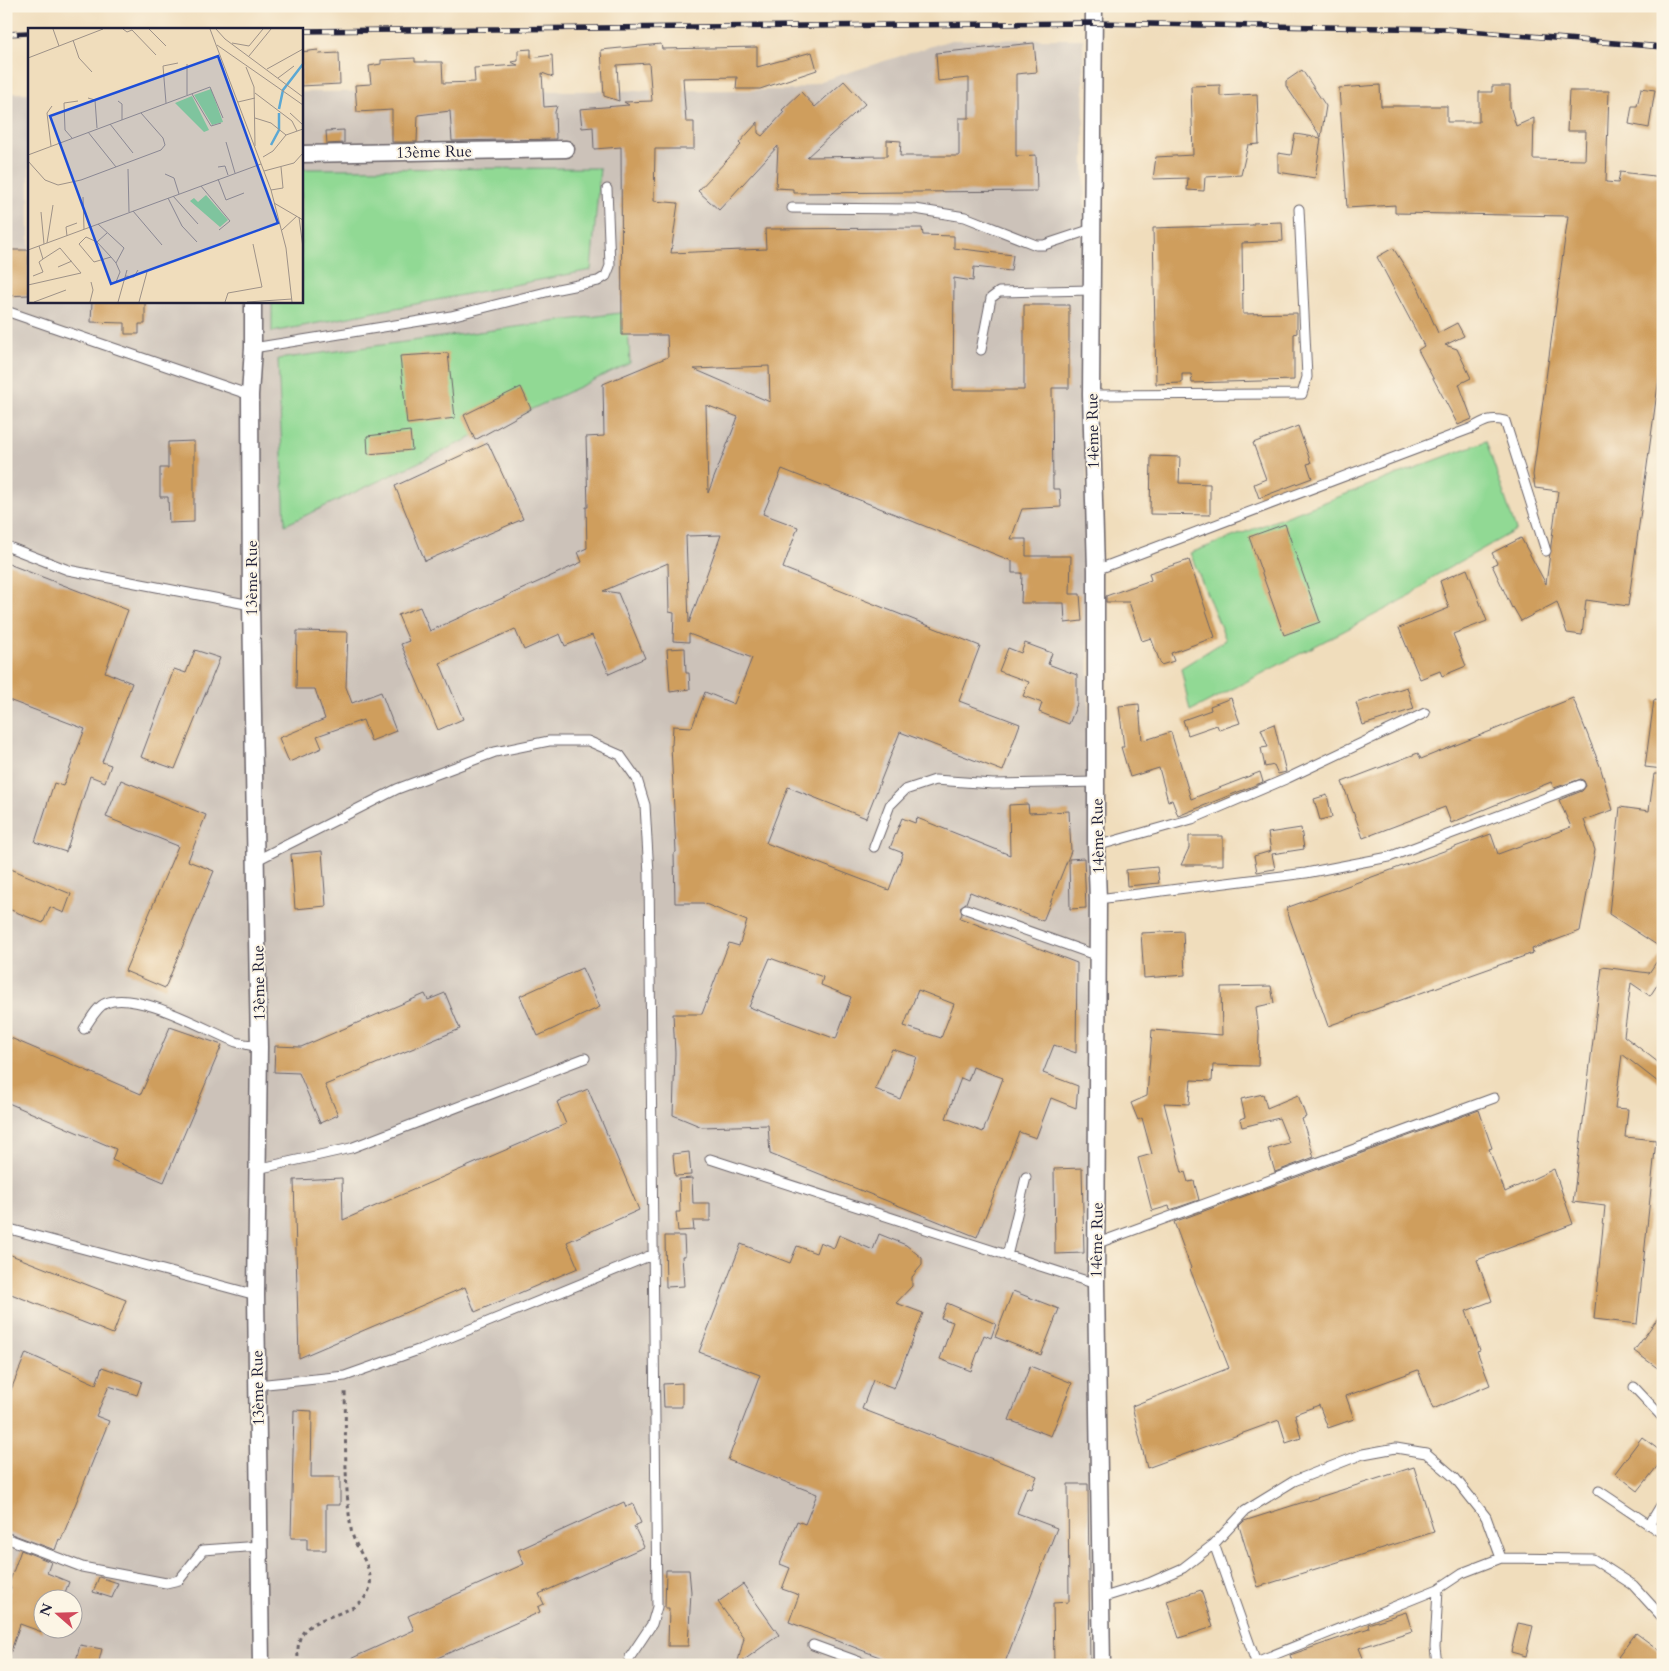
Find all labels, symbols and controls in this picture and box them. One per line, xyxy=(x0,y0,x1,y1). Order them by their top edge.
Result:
inset map xyxy=(28,28,302,302)
street label: 13ème Rue xyxy=(396,140,472,164)
street label: 14ème Rue xyxy=(1081,393,1105,469)
street label: 13ème Rue xyxy=(241,540,263,616)
street label: 14ème Rue xyxy=(1086,798,1110,874)
street label: 13ème Rue xyxy=(247,945,271,1021)
street label: 14ème Rue xyxy=(1085,1202,1109,1278)
street label: 13ème Rue xyxy=(246,1350,270,1426)
north arrow xyxy=(32,1588,82,1638)
text: N xyxy=(35,1601,57,1619)

